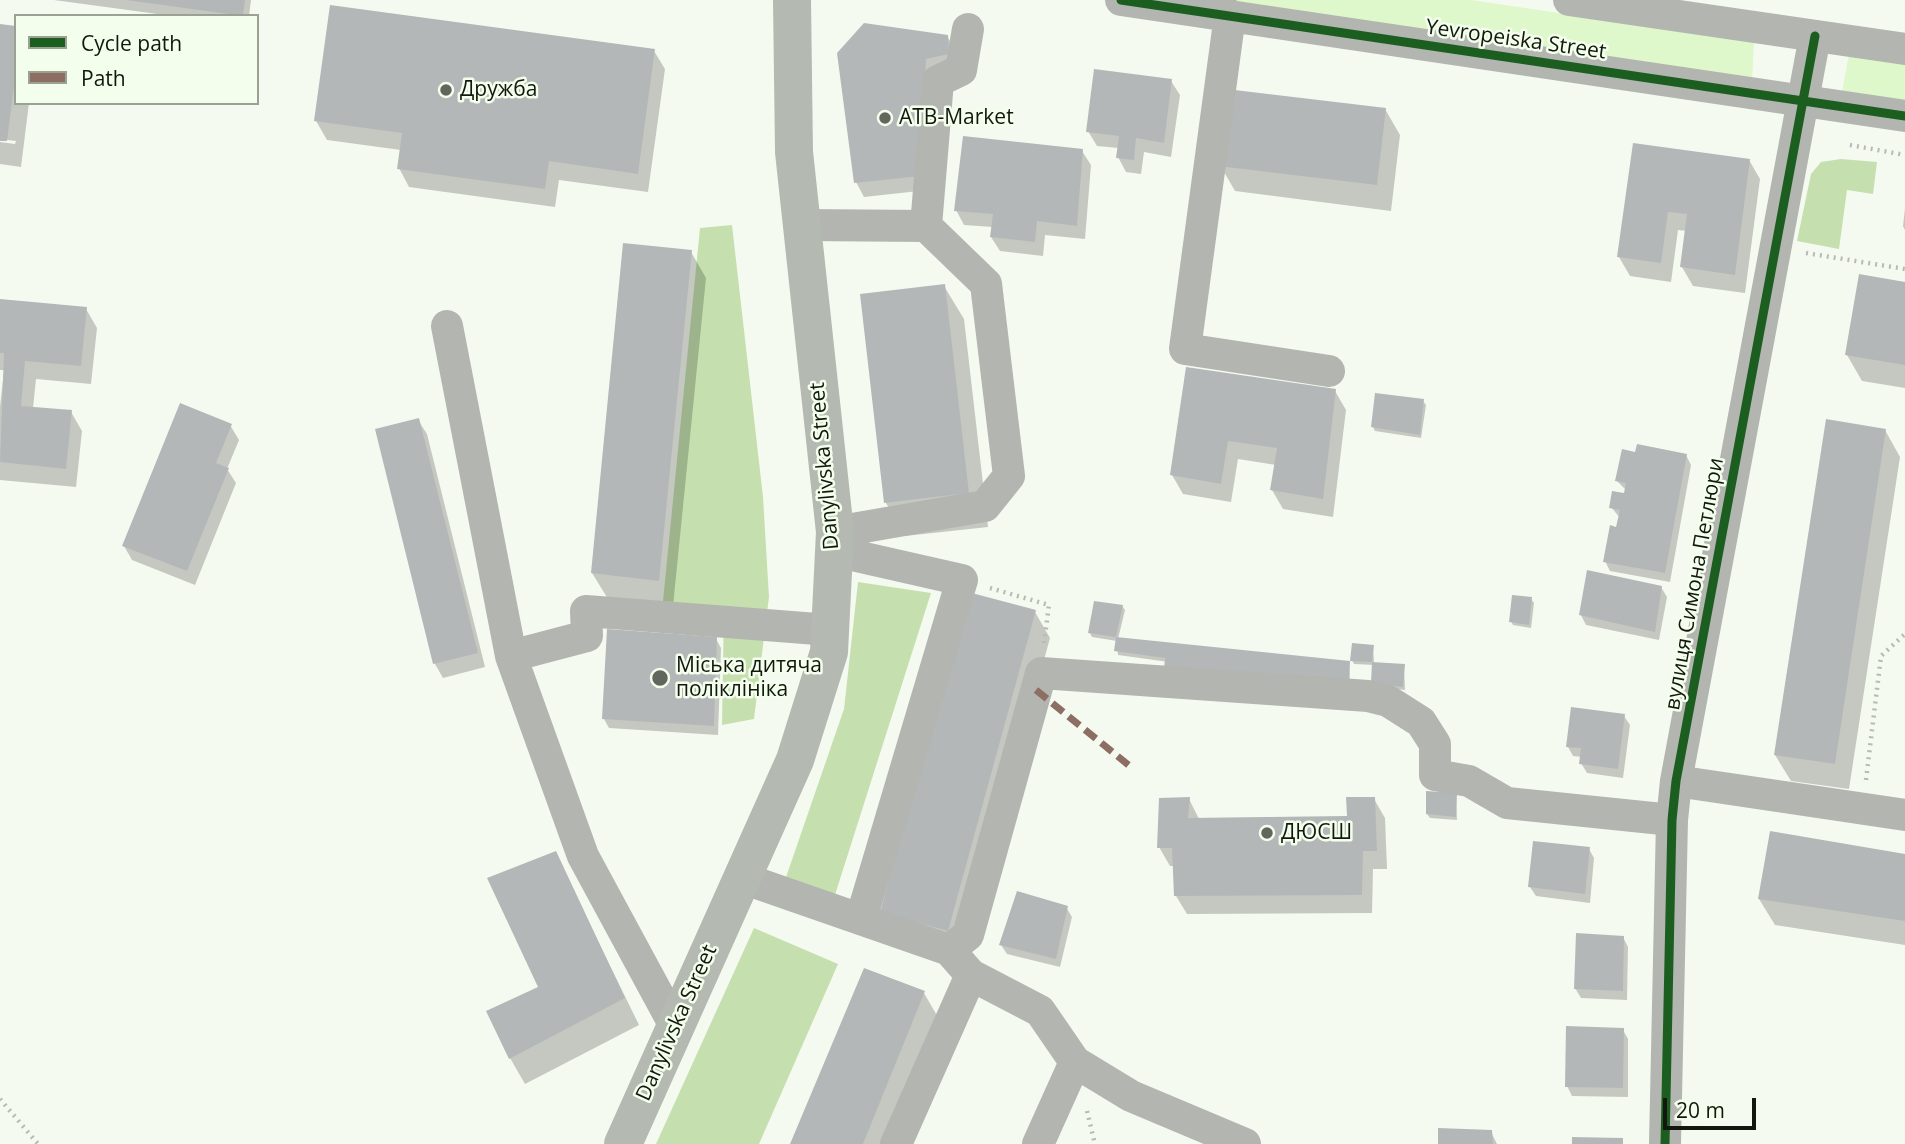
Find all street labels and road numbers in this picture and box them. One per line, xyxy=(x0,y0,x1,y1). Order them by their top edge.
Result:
street label: Yevropeiska Street xyxy=(1424,15,1608,65)
street label: Danylivska Street xyxy=(805,381,845,551)
street label: вулиця Симона Петлюри xyxy=(1660,456,1730,712)
street label: Danylivska Street xyxy=(631,941,723,1105)

